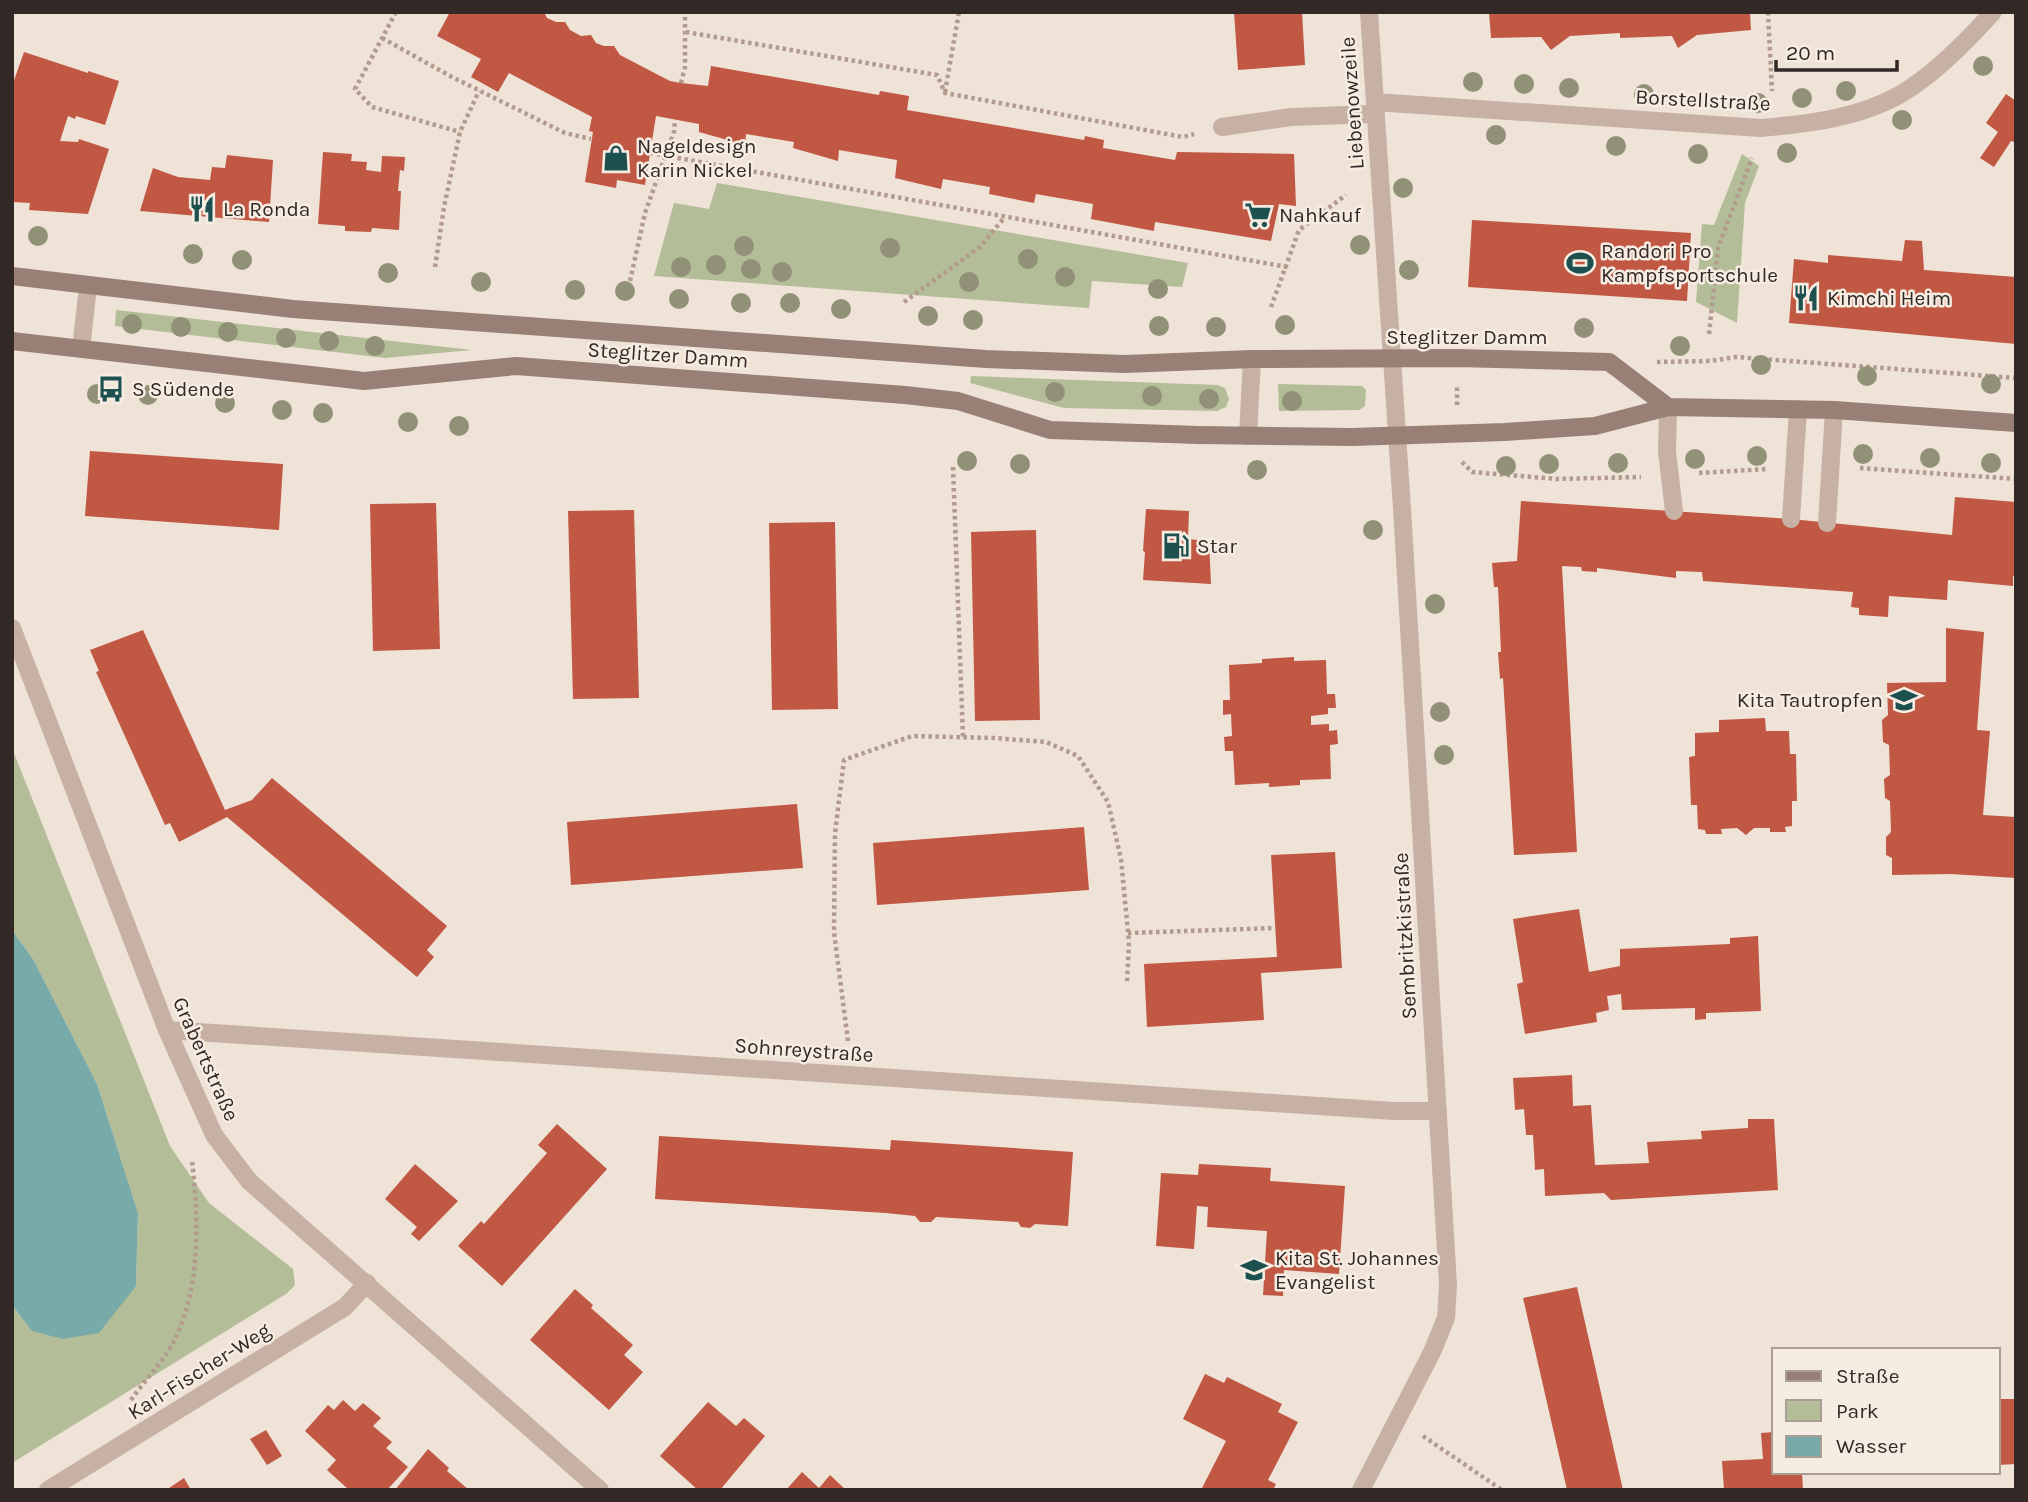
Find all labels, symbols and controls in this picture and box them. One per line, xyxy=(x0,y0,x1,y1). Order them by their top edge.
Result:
scale bar xyxy=(1776,28,1897,72)
street label: Liebenowzeile xyxy=(1335,36,1369,170)
text: 20 m xyxy=(1786,41,1835,65)
street label: Borstellstraße xyxy=(1635,84,1771,116)
place label: Nageldesign Karin Nickel xyxy=(637,134,757,182)
shop icon: Nageldesign Karin Nickel xyxy=(601,143,631,173)
restaurant icon: La Ronda xyxy=(187,194,217,224)
place label: La Ronda xyxy=(223,197,310,221)
supermarket icon: Nahkauf xyxy=(1243,200,1273,230)
place label: Nahkauf xyxy=(1279,203,1362,227)
place label: Randori Pro Kampfsportschule xyxy=(1601,239,1778,287)
sports icon: Randori Pro Kampfsportschule xyxy=(1565,248,1595,278)
restaurant icon: Kimchi Heim xyxy=(1791,283,1821,313)
place label: Kimchi Heim xyxy=(1827,286,1951,310)
street label: Steglitzer Damm xyxy=(1386,325,1548,349)
street label: Steglitzer Damm xyxy=(587,337,749,373)
bus stop icon: S Südende xyxy=(96,374,126,404)
place label: S Südende xyxy=(132,377,234,401)
fuel station icon: Star xyxy=(1161,531,1191,561)
place label: Star xyxy=(1197,534,1237,558)
school or university icon: Kita Tautropfen xyxy=(1889,685,1919,715)
place label: Kita Tautropfen xyxy=(1737,688,1883,712)
street label: Sembritzkistraße xyxy=(1389,852,1421,1020)
street label: Grabertstraße xyxy=(168,993,244,1125)
street label: Sohnreystraße xyxy=(734,1033,874,1067)
place label: Kita St. Johannes Evangelist xyxy=(1275,1246,1439,1294)
school or university icon: Kita St. Johannes Evangelist xyxy=(1239,1255,1269,1285)
street label: Karl-Fischer-Weg xyxy=(123,1317,275,1424)
legend xyxy=(1772,1348,2000,1474)
text: Straße xyxy=(1836,1364,1899,1388)
text: Park xyxy=(1836,1399,1879,1423)
text: Wasser xyxy=(1836,1434,1907,1458)

